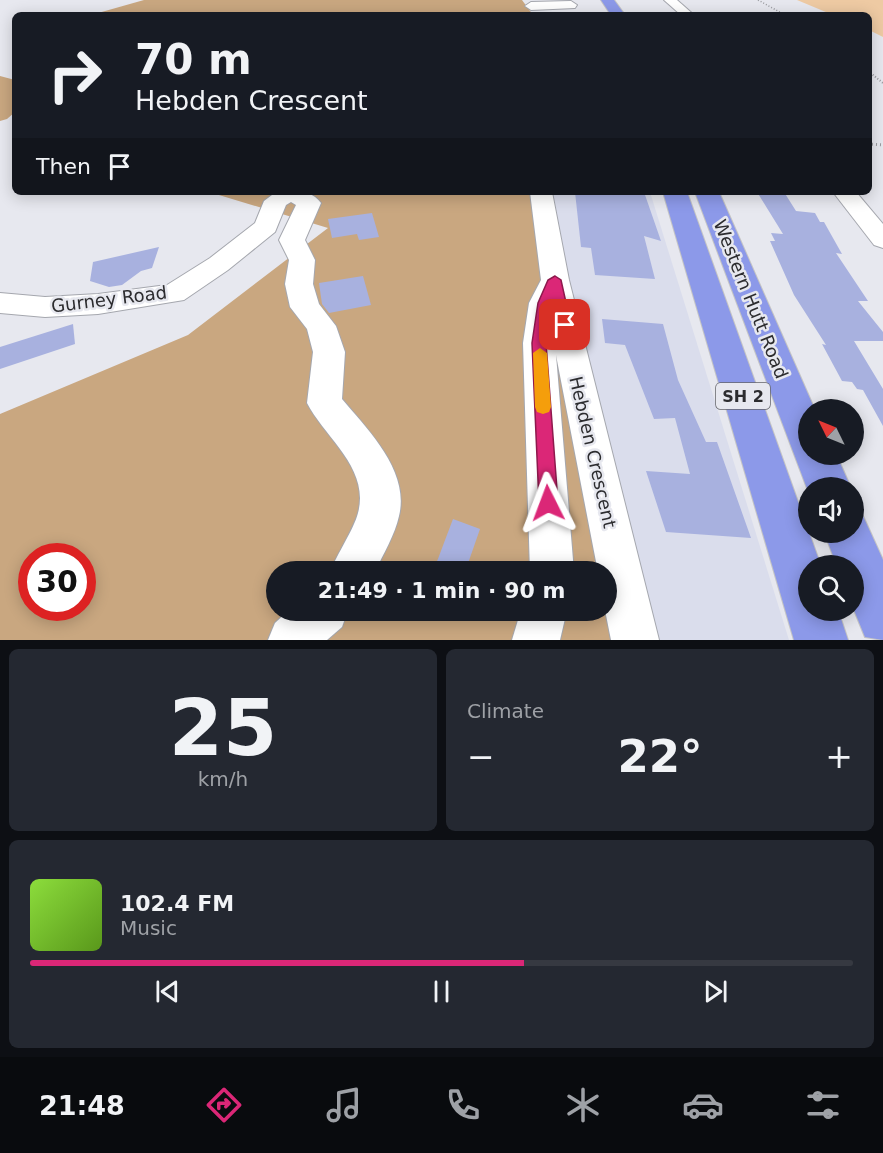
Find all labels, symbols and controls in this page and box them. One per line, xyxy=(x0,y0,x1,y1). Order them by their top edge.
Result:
text: 70 m xyxy=(135,35,252,84)
icon: right xyxy=(36,36,114,114)
text: Hebden Crescent xyxy=(135,85,368,116)
icon: arrive xyxy=(103,150,136,183)
text: Then xyxy=(36,154,91,179)
street label: Western Hutt Road xyxy=(710,216,792,382)
street label: Gurney Road xyxy=(50,281,168,317)
pin xyxy=(539,299,590,350)
icon: arrive xyxy=(548,308,581,341)
street label: Hebden Crescent xyxy=(565,374,621,530)
road number: SH 2 xyxy=(716,383,770,409)
north arrow xyxy=(798,399,864,465)
map controls xyxy=(798,399,864,621)
position arrow xyxy=(516,471,580,535)
button: sound xyxy=(798,477,864,543)
speed limit sign: 30 xyxy=(18,543,96,621)
button: search xyxy=(798,555,864,621)
text: 21:49 · 1 min · 90 m xyxy=(318,578,565,603)
text: 25 xyxy=(169,683,277,773)
text: Climate xyxy=(467,699,544,723)
text: 22° xyxy=(617,730,703,783)
text: − xyxy=(467,737,495,776)
text: + xyxy=(825,737,853,776)
text: km/h xyxy=(198,767,248,791)
text: 102.4 FM xyxy=(120,891,234,916)
text: Music xyxy=(120,916,177,940)
icon: previous xyxy=(151,975,184,1008)
icon: pause xyxy=(425,975,458,1008)
icon: next xyxy=(699,975,732,1008)
icon: directions xyxy=(203,1084,245,1126)
icon: music xyxy=(323,1084,365,1126)
icon: phone xyxy=(442,1084,484,1126)
icon: climate xyxy=(562,1084,604,1126)
icon: car xyxy=(682,1084,724,1126)
icon: filters xyxy=(802,1084,844,1126)
text: 21:48 xyxy=(39,1090,125,1121)

